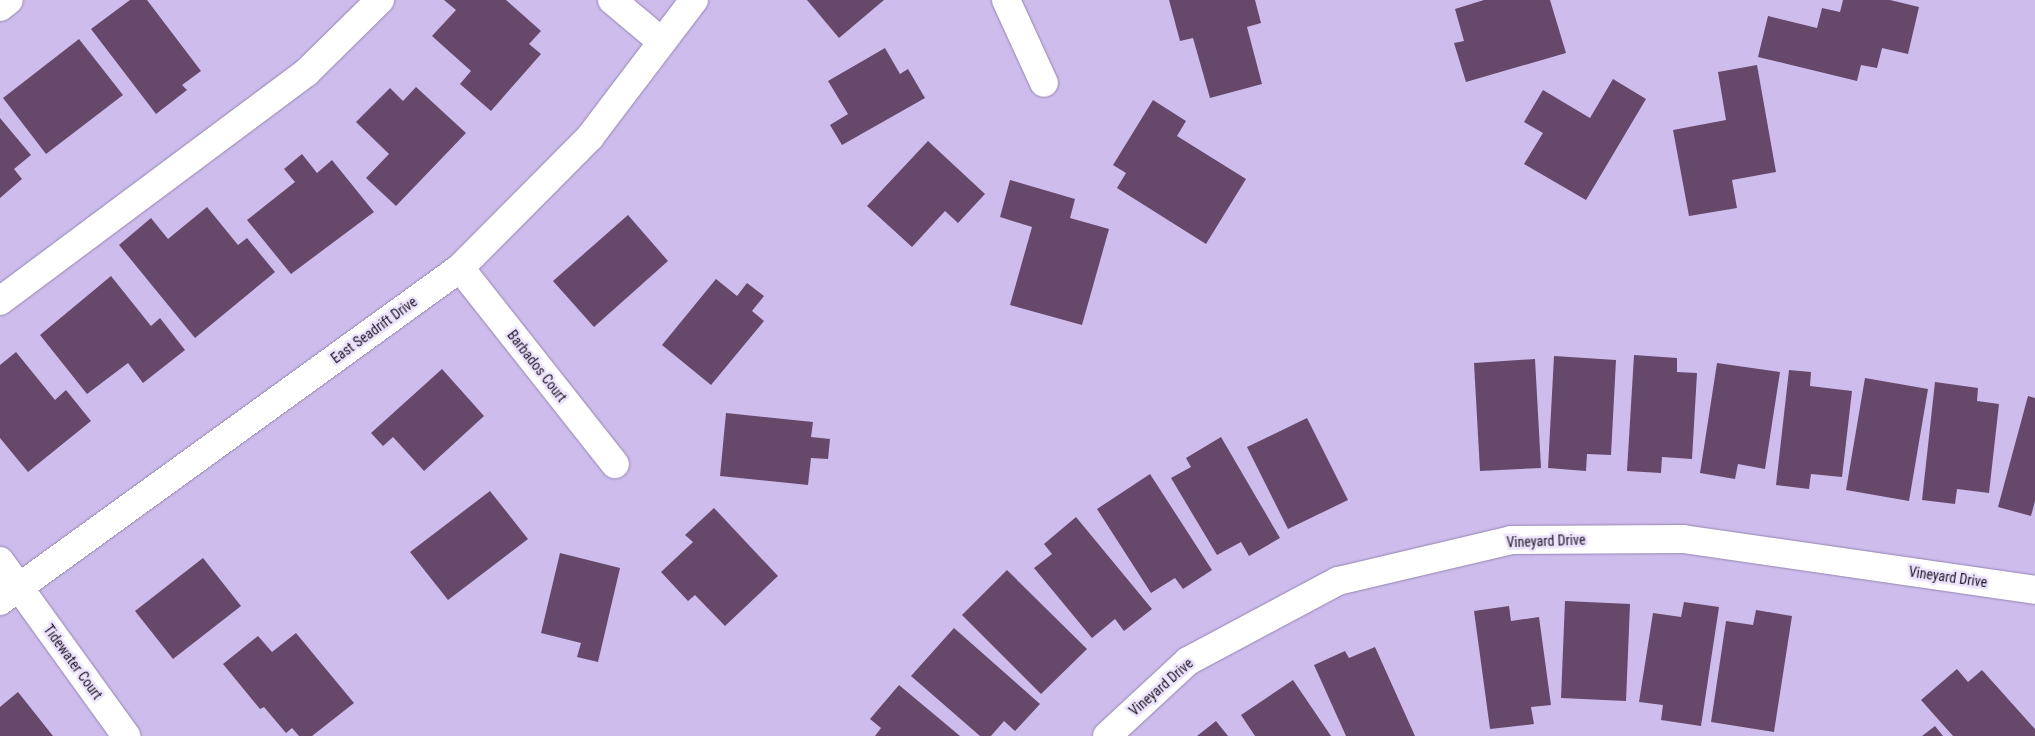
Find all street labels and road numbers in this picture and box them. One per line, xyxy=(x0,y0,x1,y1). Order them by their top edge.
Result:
street label: East Seadrift Drive xyxy=(328,293,420,367)
street label: Barbados Court xyxy=(504,327,570,405)
street label: Vineyard Drive xyxy=(1506,531,1586,551)
street label: Vineyard Drive xyxy=(1908,563,1988,591)
street label: Tidewater Court xyxy=(40,621,106,703)
street label: Vineyard Drive xyxy=(1126,655,1196,719)

